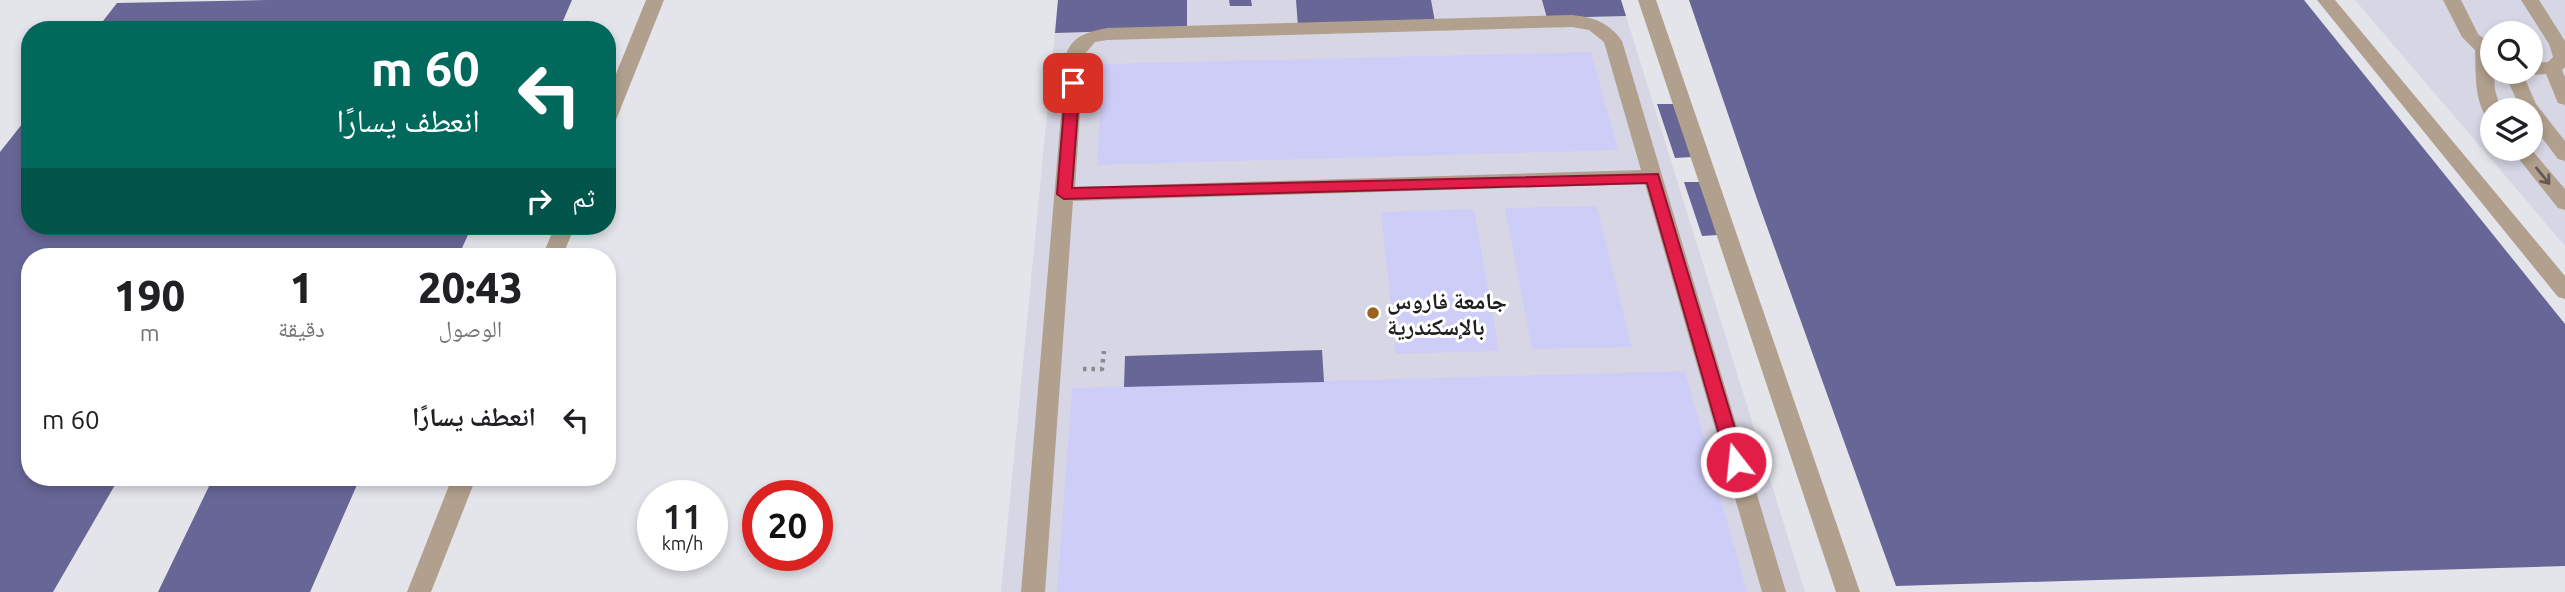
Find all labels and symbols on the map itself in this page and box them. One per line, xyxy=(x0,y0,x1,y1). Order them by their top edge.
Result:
pin xyxy=(1043,53,1103,113)
one-way arrow xyxy=(2535,166,2551,184)
place label: جامعة فاروس بالإسكندرية xyxy=(1387,288,1507,340)
marker: جامعة فاروس بالإسكندرية xyxy=(1365,305,1381,321)
position arrow xyxy=(1699,425,1773,499)
speed limit sign: 20 xyxy=(742,480,833,571)

